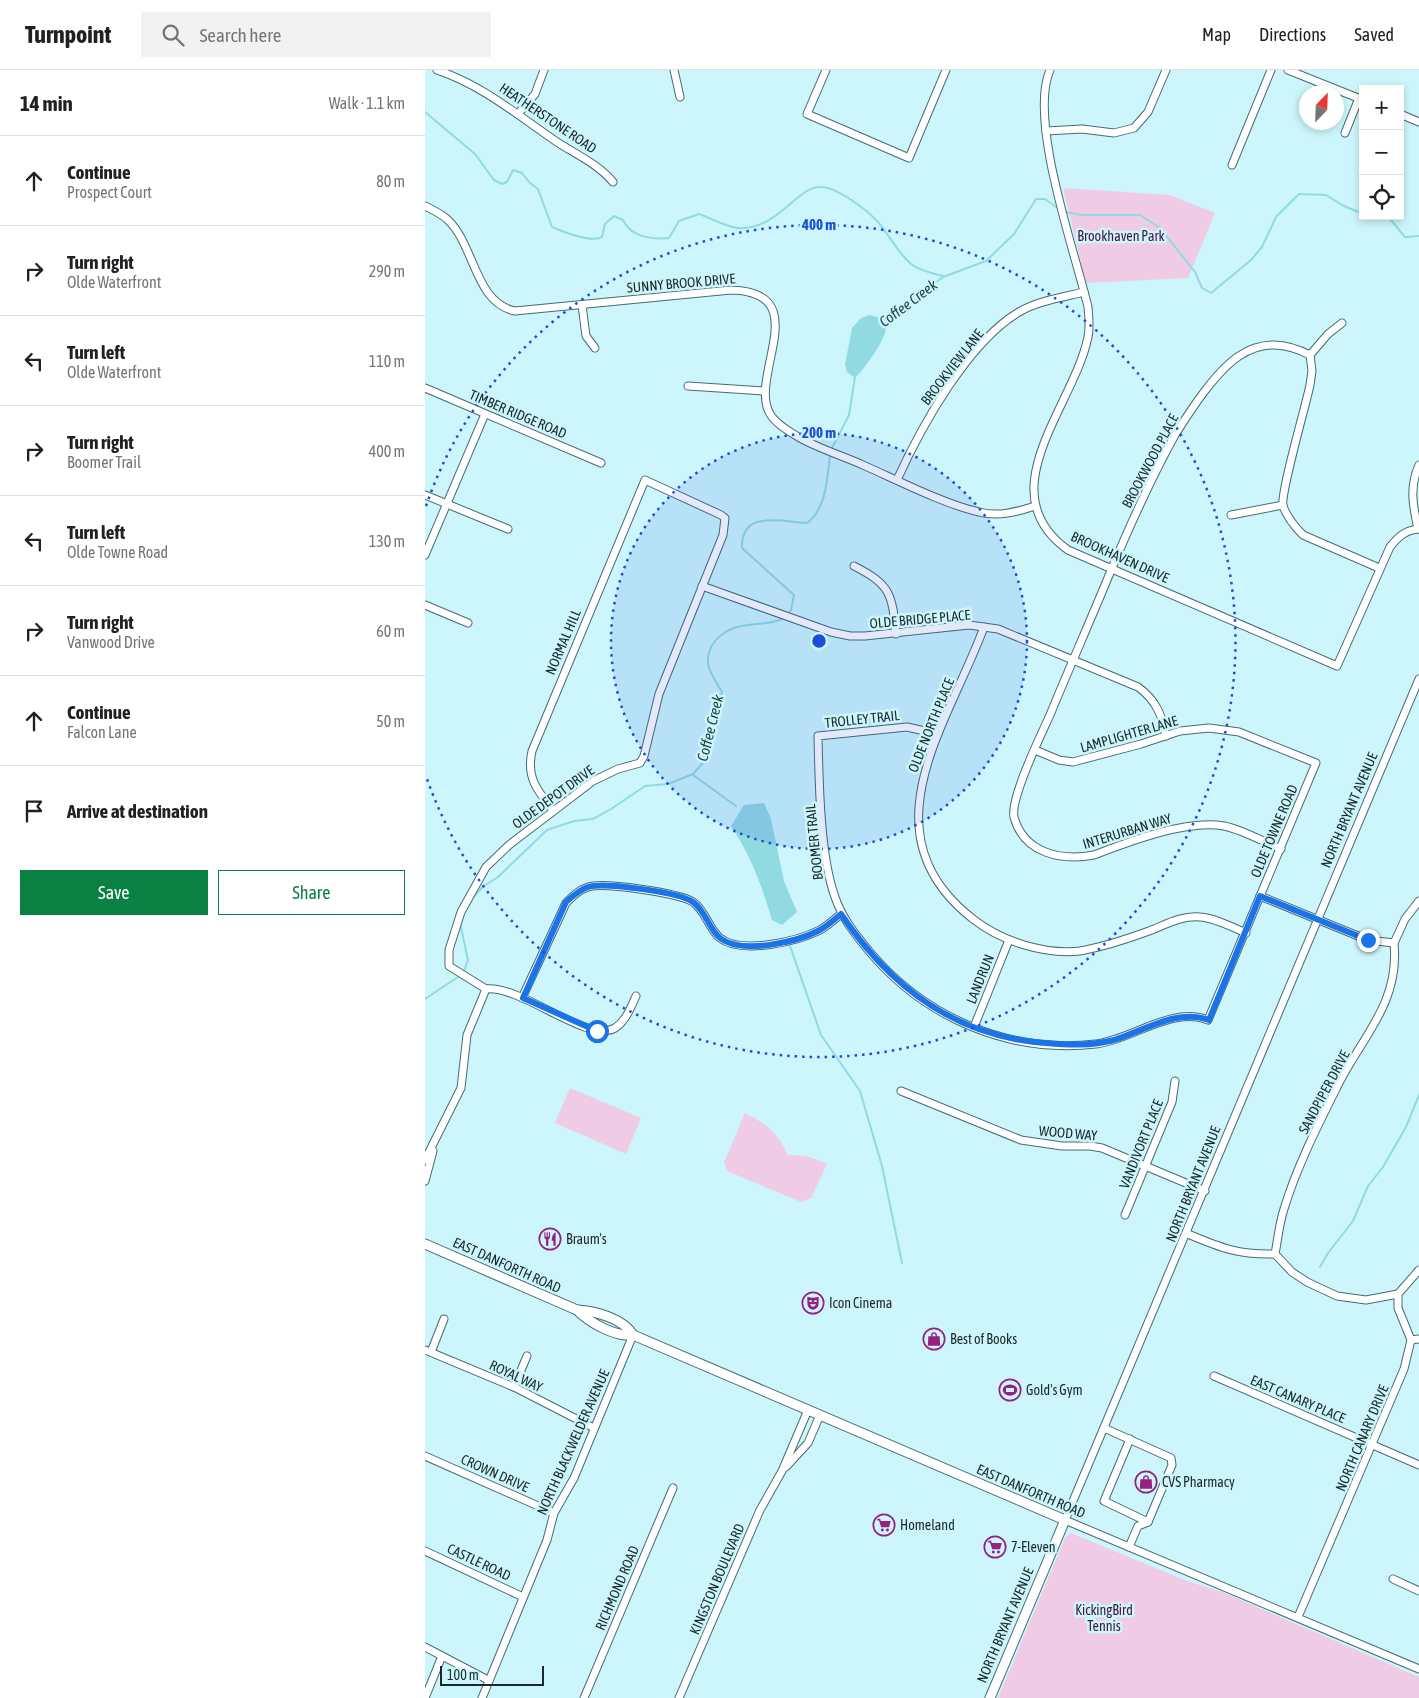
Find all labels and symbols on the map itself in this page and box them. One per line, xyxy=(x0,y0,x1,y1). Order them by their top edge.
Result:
street label: HEATHERSTONE ROAD xyxy=(496,80,600,156)
north arrow xyxy=(1299,85,1344,130)
text: 400 m xyxy=(801,216,836,233)
park label: Brookhaven Park xyxy=(1077,228,1165,244)
street label: SUNNY BROOK DRIVE xyxy=(626,270,736,296)
water label: Coffee Creek xyxy=(876,276,941,330)
street label: BROOKVIEW LANE xyxy=(917,326,987,408)
street label: TIMBER RIDGE ROAD xyxy=(467,386,569,442)
street label: BROOKWOOD PLACE xyxy=(1118,411,1182,511)
text: 200 m xyxy=(802,424,836,441)
street label: BROOKHAVEN DRIVE xyxy=(1068,528,1172,586)
street label: NORMAL HILL xyxy=(542,606,584,677)
street label: OLDE BRIDGE PLACE xyxy=(869,607,971,631)
centre of rings xyxy=(810,632,828,650)
street label: OLDE NORTH PLACE xyxy=(905,675,957,775)
water label: Coffee Creek xyxy=(694,693,727,763)
street label: TROLLEY TRAIL xyxy=(824,707,901,731)
street label: LAMPLIGHTER LANE xyxy=(1078,712,1180,756)
street label: NORTH BRYANT AVENUE xyxy=(1317,750,1381,870)
street label: OLDE DEPOT DRIVE xyxy=(509,762,597,832)
street label: OLDE TOWNE ROAD xyxy=(1247,782,1301,880)
street label: BOOMER TRAIL xyxy=(802,803,826,881)
street label: INTERURBAN WAY xyxy=(1081,810,1174,852)
route end xyxy=(1357,929,1380,952)
street label: LANDRUN xyxy=(963,952,997,1006)
route start xyxy=(586,1020,609,1043)
street label: SANDPIPER DRIVE xyxy=(1295,1047,1353,1136)
street label: VANDIVORT PLACE xyxy=(1116,1097,1166,1191)
street label: WOOD WAY xyxy=(1038,1122,1099,1144)
street label: NORTH BRYANT AVENUE xyxy=(1162,1124,1224,1244)
restaurant icon: Braum's xyxy=(538,1227,562,1251)
place label: Braum's xyxy=(566,1231,607,1247)
street label: EAST DANFORTH ROAD xyxy=(451,1234,564,1296)
theatre icon: Icon Cinema xyxy=(801,1291,825,1315)
place label: Icon Cinema xyxy=(829,1295,892,1311)
shop icon: Best of Books xyxy=(922,1327,946,1351)
place label: Best of Books xyxy=(950,1331,1017,1347)
street label: ROYAL WAY xyxy=(487,1357,546,1396)
street label: NORTH BLACKWELDER AVENUE xyxy=(534,1367,612,1517)
street label: EAST CANARY PLACE xyxy=(1248,1372,1348,1426)
sports icon: Gold's Gym xyxy=(998,1378,1022,1402)
place label: Gold's Gym xyxy=(1026,1382,1083,1398)
street label: NORTH CANARY DRIVE xyxy=(1332,1382,1392,1494)
street label: CROWN DRIVE xyxy=(459,1451,532,1495)
street label: EAST DANFORTH ROAD xyxy=(974,1461,1088,1521)
shop icon: CVS Pharmacy xyxy=(1134,1470,1158,1494)
place label: CVS Pharmacy xyxy=(1162,1474,1235,1490)
supermarket icon: Homeland xyxy=(872,1513,896,1537)
place label: Homeland xyxy=(900,1517,955,1533)
street label: KINGSTON BOULEVARD xyxy=(686,1521,748,1637)
supermarket icon: 7-Eleven xyxy=(983,1535,1007,1559)
place label: 7-Eleven xyxy=(1011,1539,1056,1555)
street label: CASTLE ROAD xyxy=(445,1540,513,1584)
street label: RICHMOND ROAD xyxy=(592,1543,642,1633)
street label: NORTH BRYANT AVENUE xyxy=(973,1565,1037,1685)
park label: KickingBird Tennis xyxy=(1075,1602,1133,1634)
scale bar xyxy=(440,1663,544,1686)

